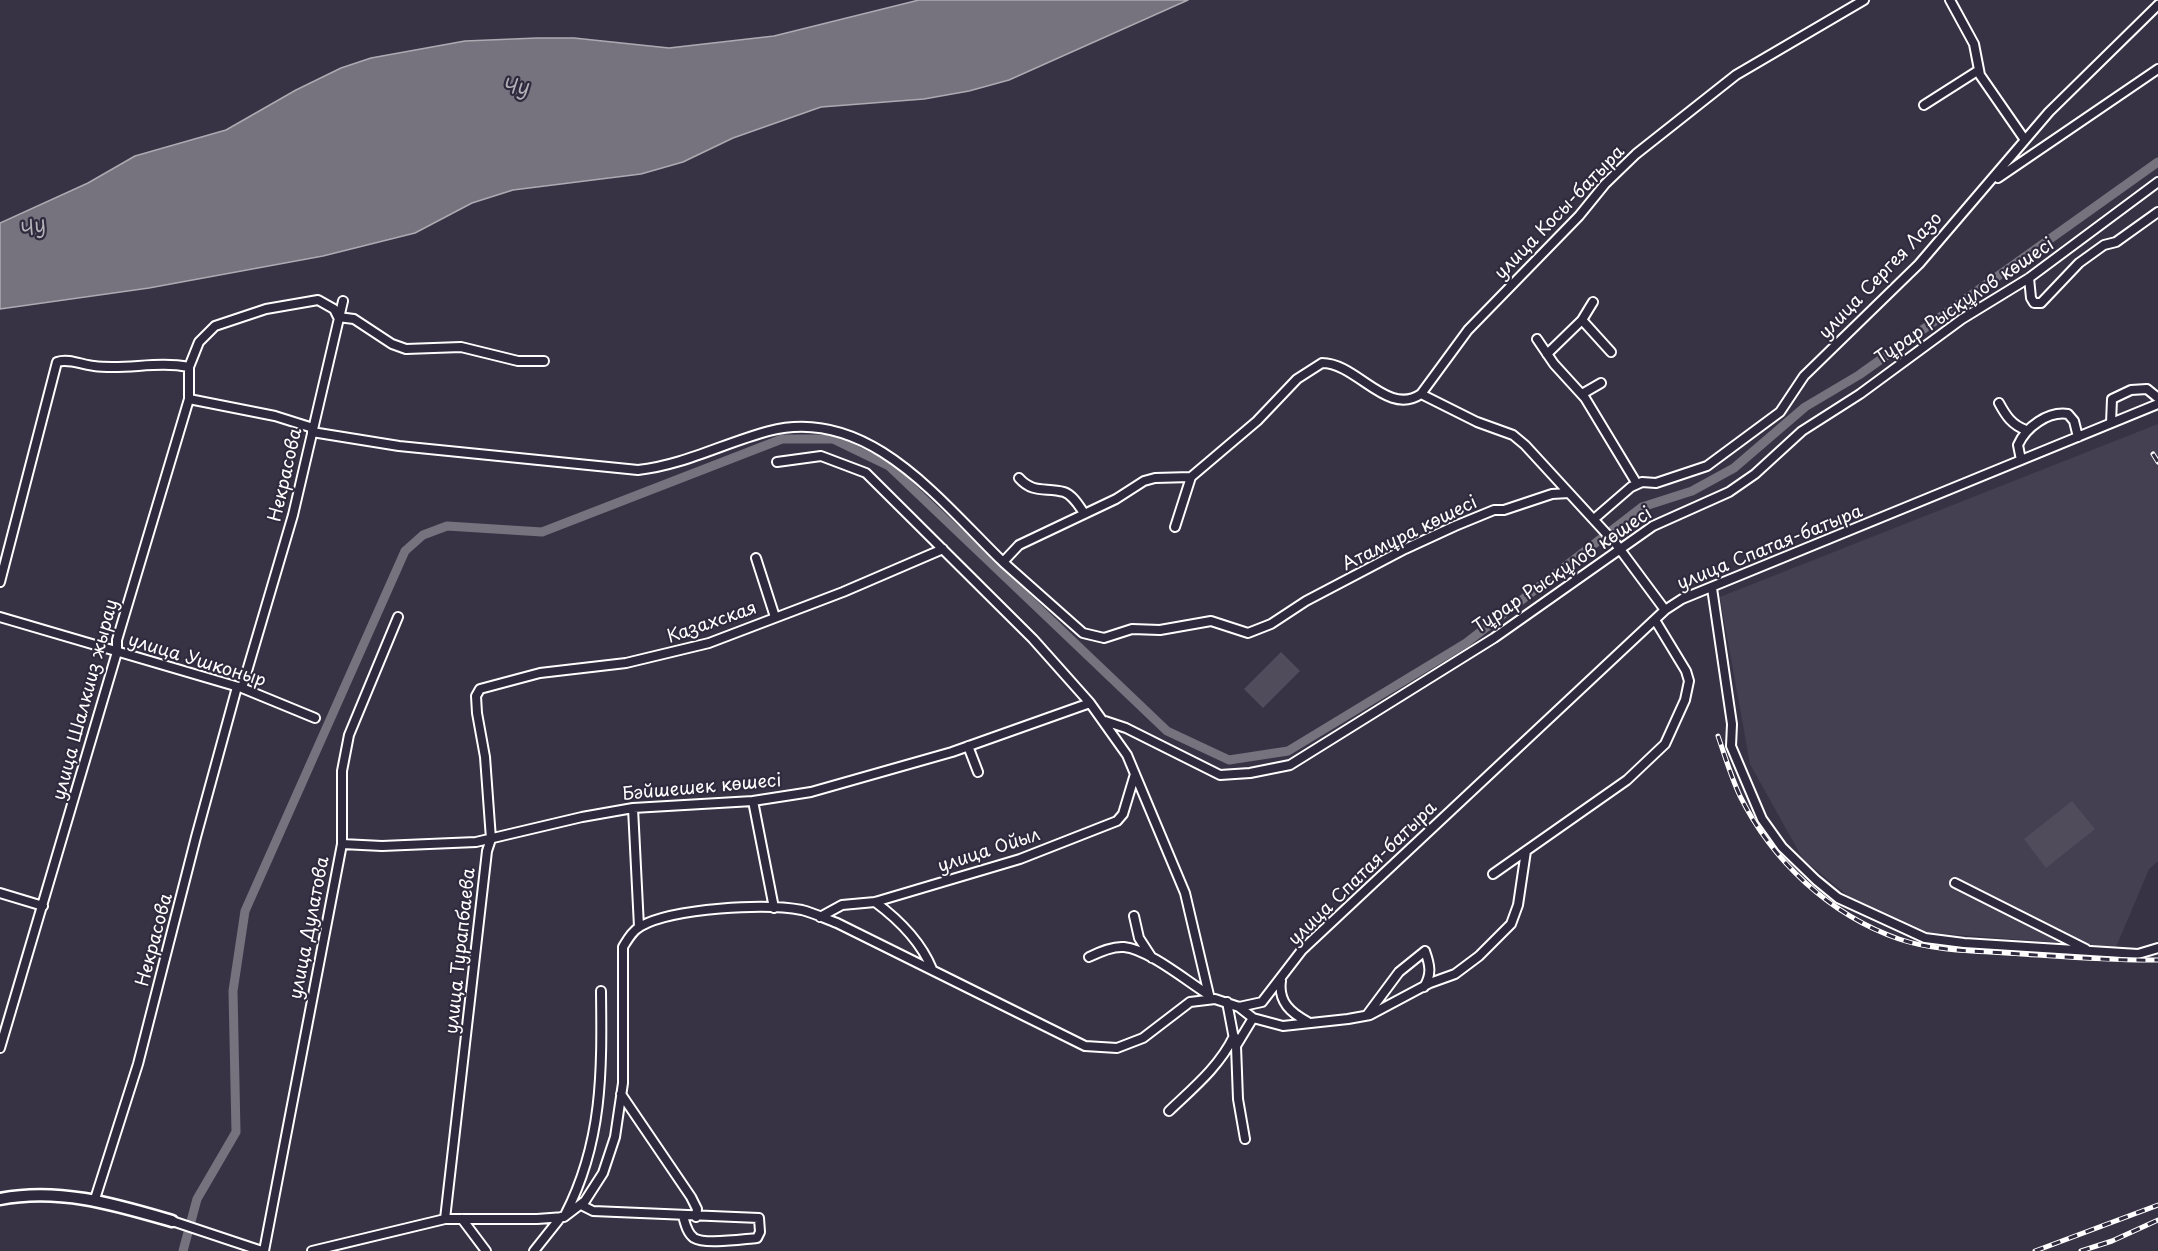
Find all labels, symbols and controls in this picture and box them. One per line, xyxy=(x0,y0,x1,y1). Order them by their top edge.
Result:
water label: Чу xyxy=(502,76,528,100)
street label: улица Косы-батыра xyxy=(1491,142,1629,284)
street label: улица Сергея Лазо xyxy=(1815,208,1947,344)
water label: Чу xyxy=(15,213,49,245)
street label: Тұрар Рысқұлов көшесі xyxy=(1871,234,2059,370)
street label: Некрасова xyxy=(265,426,307,524)
street label: Атамұра көшесі xyxy=(1339,492,1481,576)
street label: улица Спатая-батыра xyxy=(1674,501,1866,595)
street label: Тұрар Рысқұлов көшесі xyxy=(1469,503,1657,639)
street label: улица Шалкииз жырау xyxy=(49,597,123,803)
street label: Казахская xyxy=(664,598,760,648)
street label: улица Ушконыр xyxy=(125,630,269,692)
street label: Бәйшешек көшесі xyxy=(622,770,782,806)
street label: улица Спатая-батыра xyxy=(1284,797,1442,951)
street label: улица Ойыл xyxy=(935,824,1043,878)
street label: улица Дулатова xyxy=(286,855,334,1001)
street label: улица Турапбаева xyxy=(442,867,480,1035)
street label: Некрасова xyxy=(132,891,178,989)

